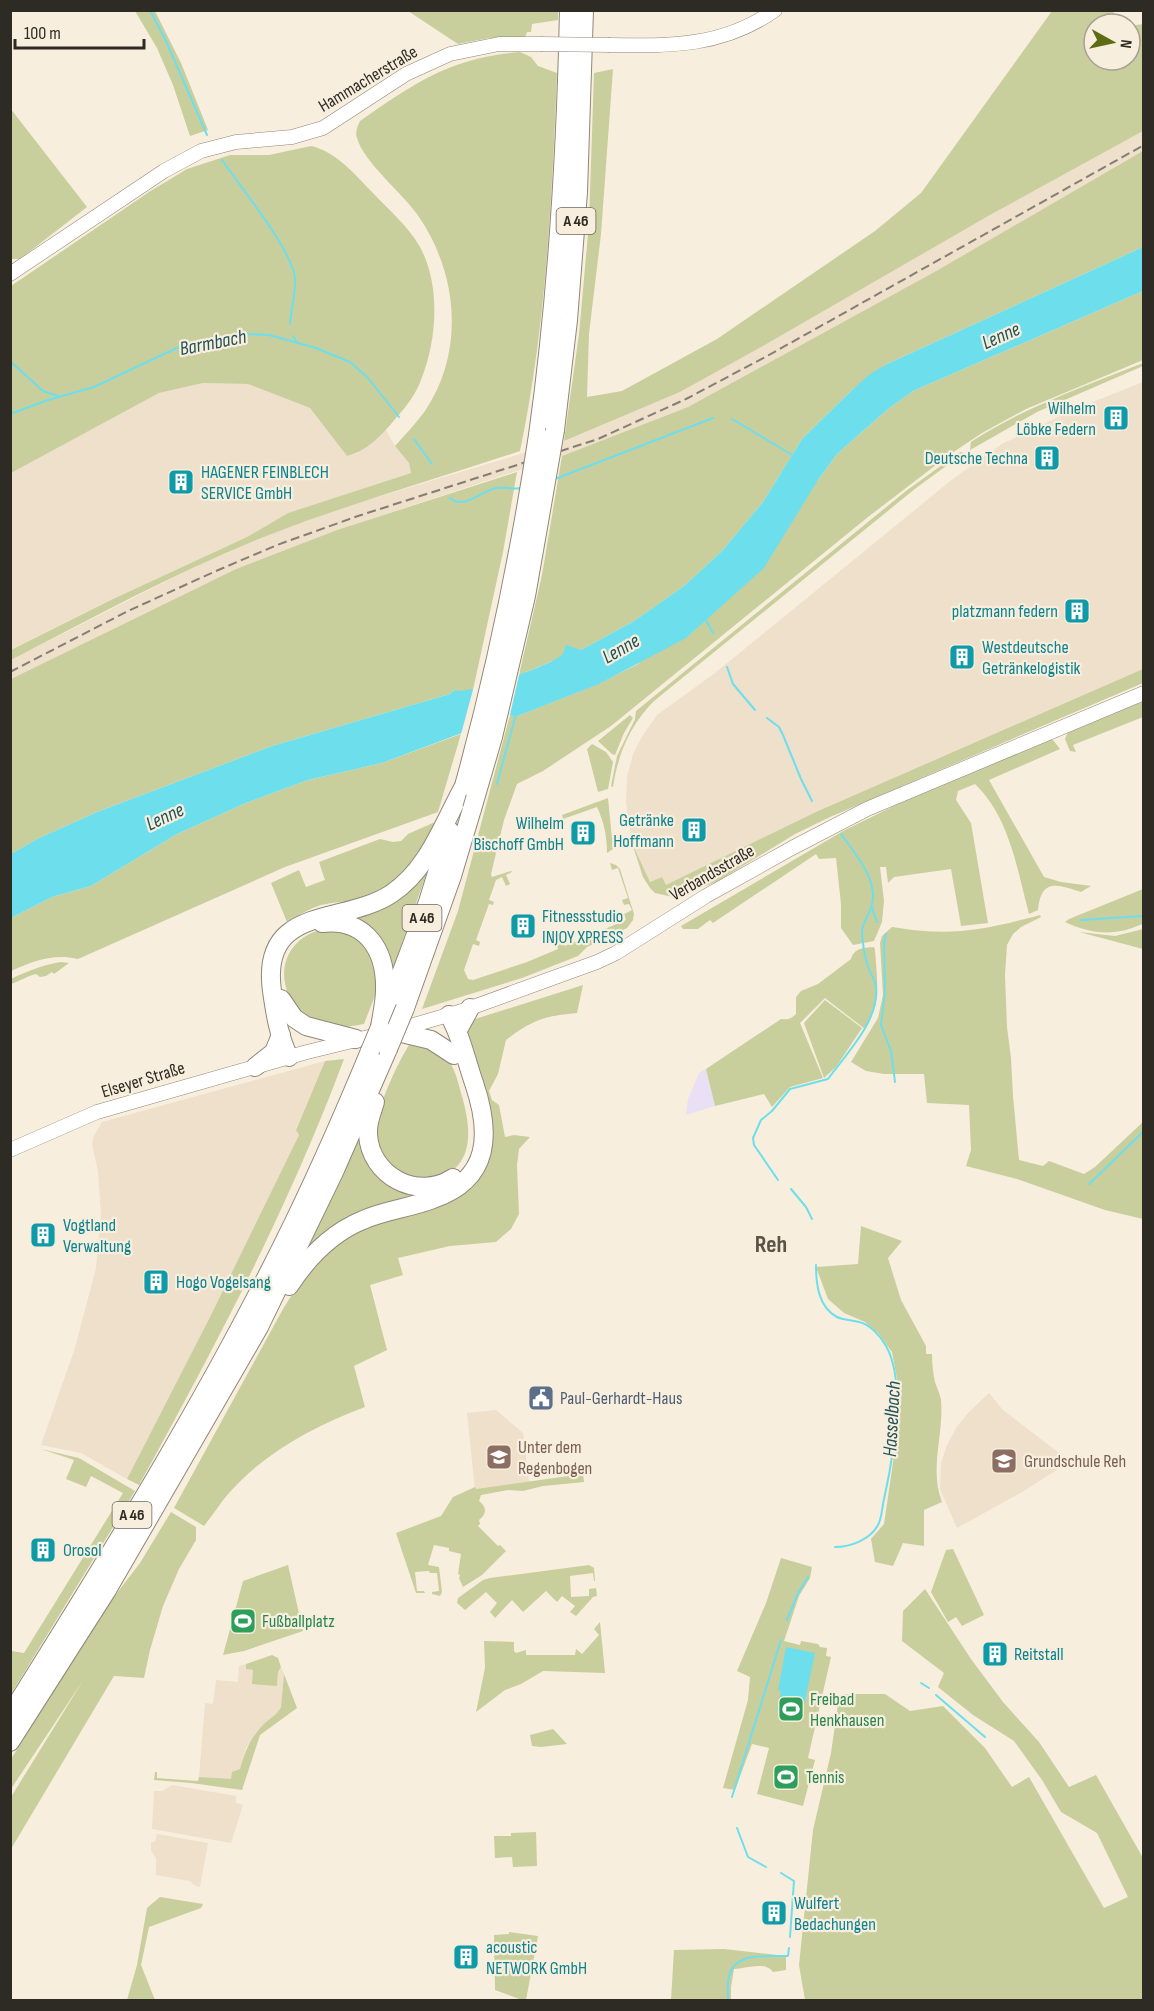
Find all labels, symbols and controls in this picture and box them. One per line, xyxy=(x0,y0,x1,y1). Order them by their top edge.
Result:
scale bar xyxy=(15,12,144,50)
north arrow xyxy=(1082,12,1142,72)
text: 100 m xyxy=(24,23,61,44)
text: N xyxy=(1115,38,1135,49)
street label: Hammacherstraße xyxy=(315,41,421,117)
road number: A 46 xyxy=(556,208,596,234)
water label: Lenne xyxy=(978,317,1024,355)
water label: Barmbach xyxy=(178,325,248,361)
place label: Wilhelm Löbke Federn xyxy=(1016,398,1096,440)
building icon: Wilhelm Löbke Federn xyxy=(1101,403,1131,433)
building icon: Deutsche Techna xyxy=(1032,443,1062,473)
place label: Deutsche Techna xyxy=(925,448,1028,469)
place label: HAGENER FEINBLECH SERVICE GmbH xyxy=(201,462,329,504)
building icon: HAGENER FEINBLECH SERVICE GmbH xyxy=(166,467,196,497)
building icon: platzmann federn xyxy=(1062,596,1092,626)
place label: platzmann federn xyxy=(952,601,1058,622)
water label: Lenne xyxy=(598,629,644,669)
place label: Westdeutsche Getränkelogistik xyxy=(982,637,1081,679)
building icon: Westdeutsche Getränkelogistik xyxy=(947,642,977,672)
water label: Lenne xyxy=(142,798,188,836)
place label: Getränke Hoffmann xyxy=(613,810,674,852)
place label: Wilhelm Bischoff GmbH xyxy=(473,813,564,855)
building icon: Getränke Hoffmann xyxy=(679,815,709,845)
building icon: Wilhelm Bischoff GmbH xyxy=(568,818,598,848)
street label: Verbandsstraße xyxy=(666,840,758,906)
road number: A 46 xyxy=(402,905,442,931)
place label: Fitnessstudio INJOY XPRESS xyxy=(542,906,624,948)
building icon: Fitnessstudio INJOY XPRESS xyxy=(508,911,538,941)
street label: Elseyer Straße xyxy=(99,1057,187,1103)
place label: Vogtland Verwaltung xyxy=(63,1215,131,1257)
building icon: Vogtland Verwaltung xyxy=(28,1220,58,1250)
district label: Reh xyxy=(755,1230,787,1259)
building icon: Hogo Vogelsang xyxy=(141,1267,171,1297)
place label: Hogo Vogelsang xyxy=(176,1272,271,1293)
water label: Hasselbach xyxy=(878,1380,906,1458)
public building icon: Paul-Gerhardt-Haus xyxy=(526,1383,556,1413)
place label: Paul-Gerhardt-Haus xyxy=(560,1388,682,1409)
place label: Unter dem Regenbogen xyxy=(518,1437,592,1479)
school or university icon: Unter dem Regenbogen xyxy=(484,1442,514,1472)
school or university icon: Grundschule Reh xyxy=(989,1446,1019,1476)
place label: Grundschule Reh xyxy=(1024,1451,1126,1472)
road number: A 46 xyxy=(112,1502,152,1528)
building icon: Orosol xyxy=(28,1535,58,1565)
place label: Orosol xyxy=(63,1540,102,1561)
sports icon: Fußballplatz xyxy=(228,1606,258,1636)
place label: Fußballplatz xyxy=(262,1611,335,1632)
building icon: Reitstall xyxy=(980,1639,1010,1669)
place label: Reitstall xyxy=(1014,1644,1064,1665)
place label: Freibad Henkhausen xyxy=(810,1689,885,1731)
sports icon: Freibad Henkhausen xyxy=(776,1694,806,1724)
sports icon: Tennis xyxy=(771,1762,801,1792)
place label: Tennis xyxy=(806,1767,845,1788)
place label: Wulfert Bedachungen xyxy=(794,1893,876,1935)
building icon: Wulfert Bedachungen xyxy=(759,1898,789,1928)
place label: acoustic NETWORK GmbH xyxy=(486,1937,587,1979)
building icon: acoustic NETWORK GmbH xyxy=(451,1942,481,1972)

